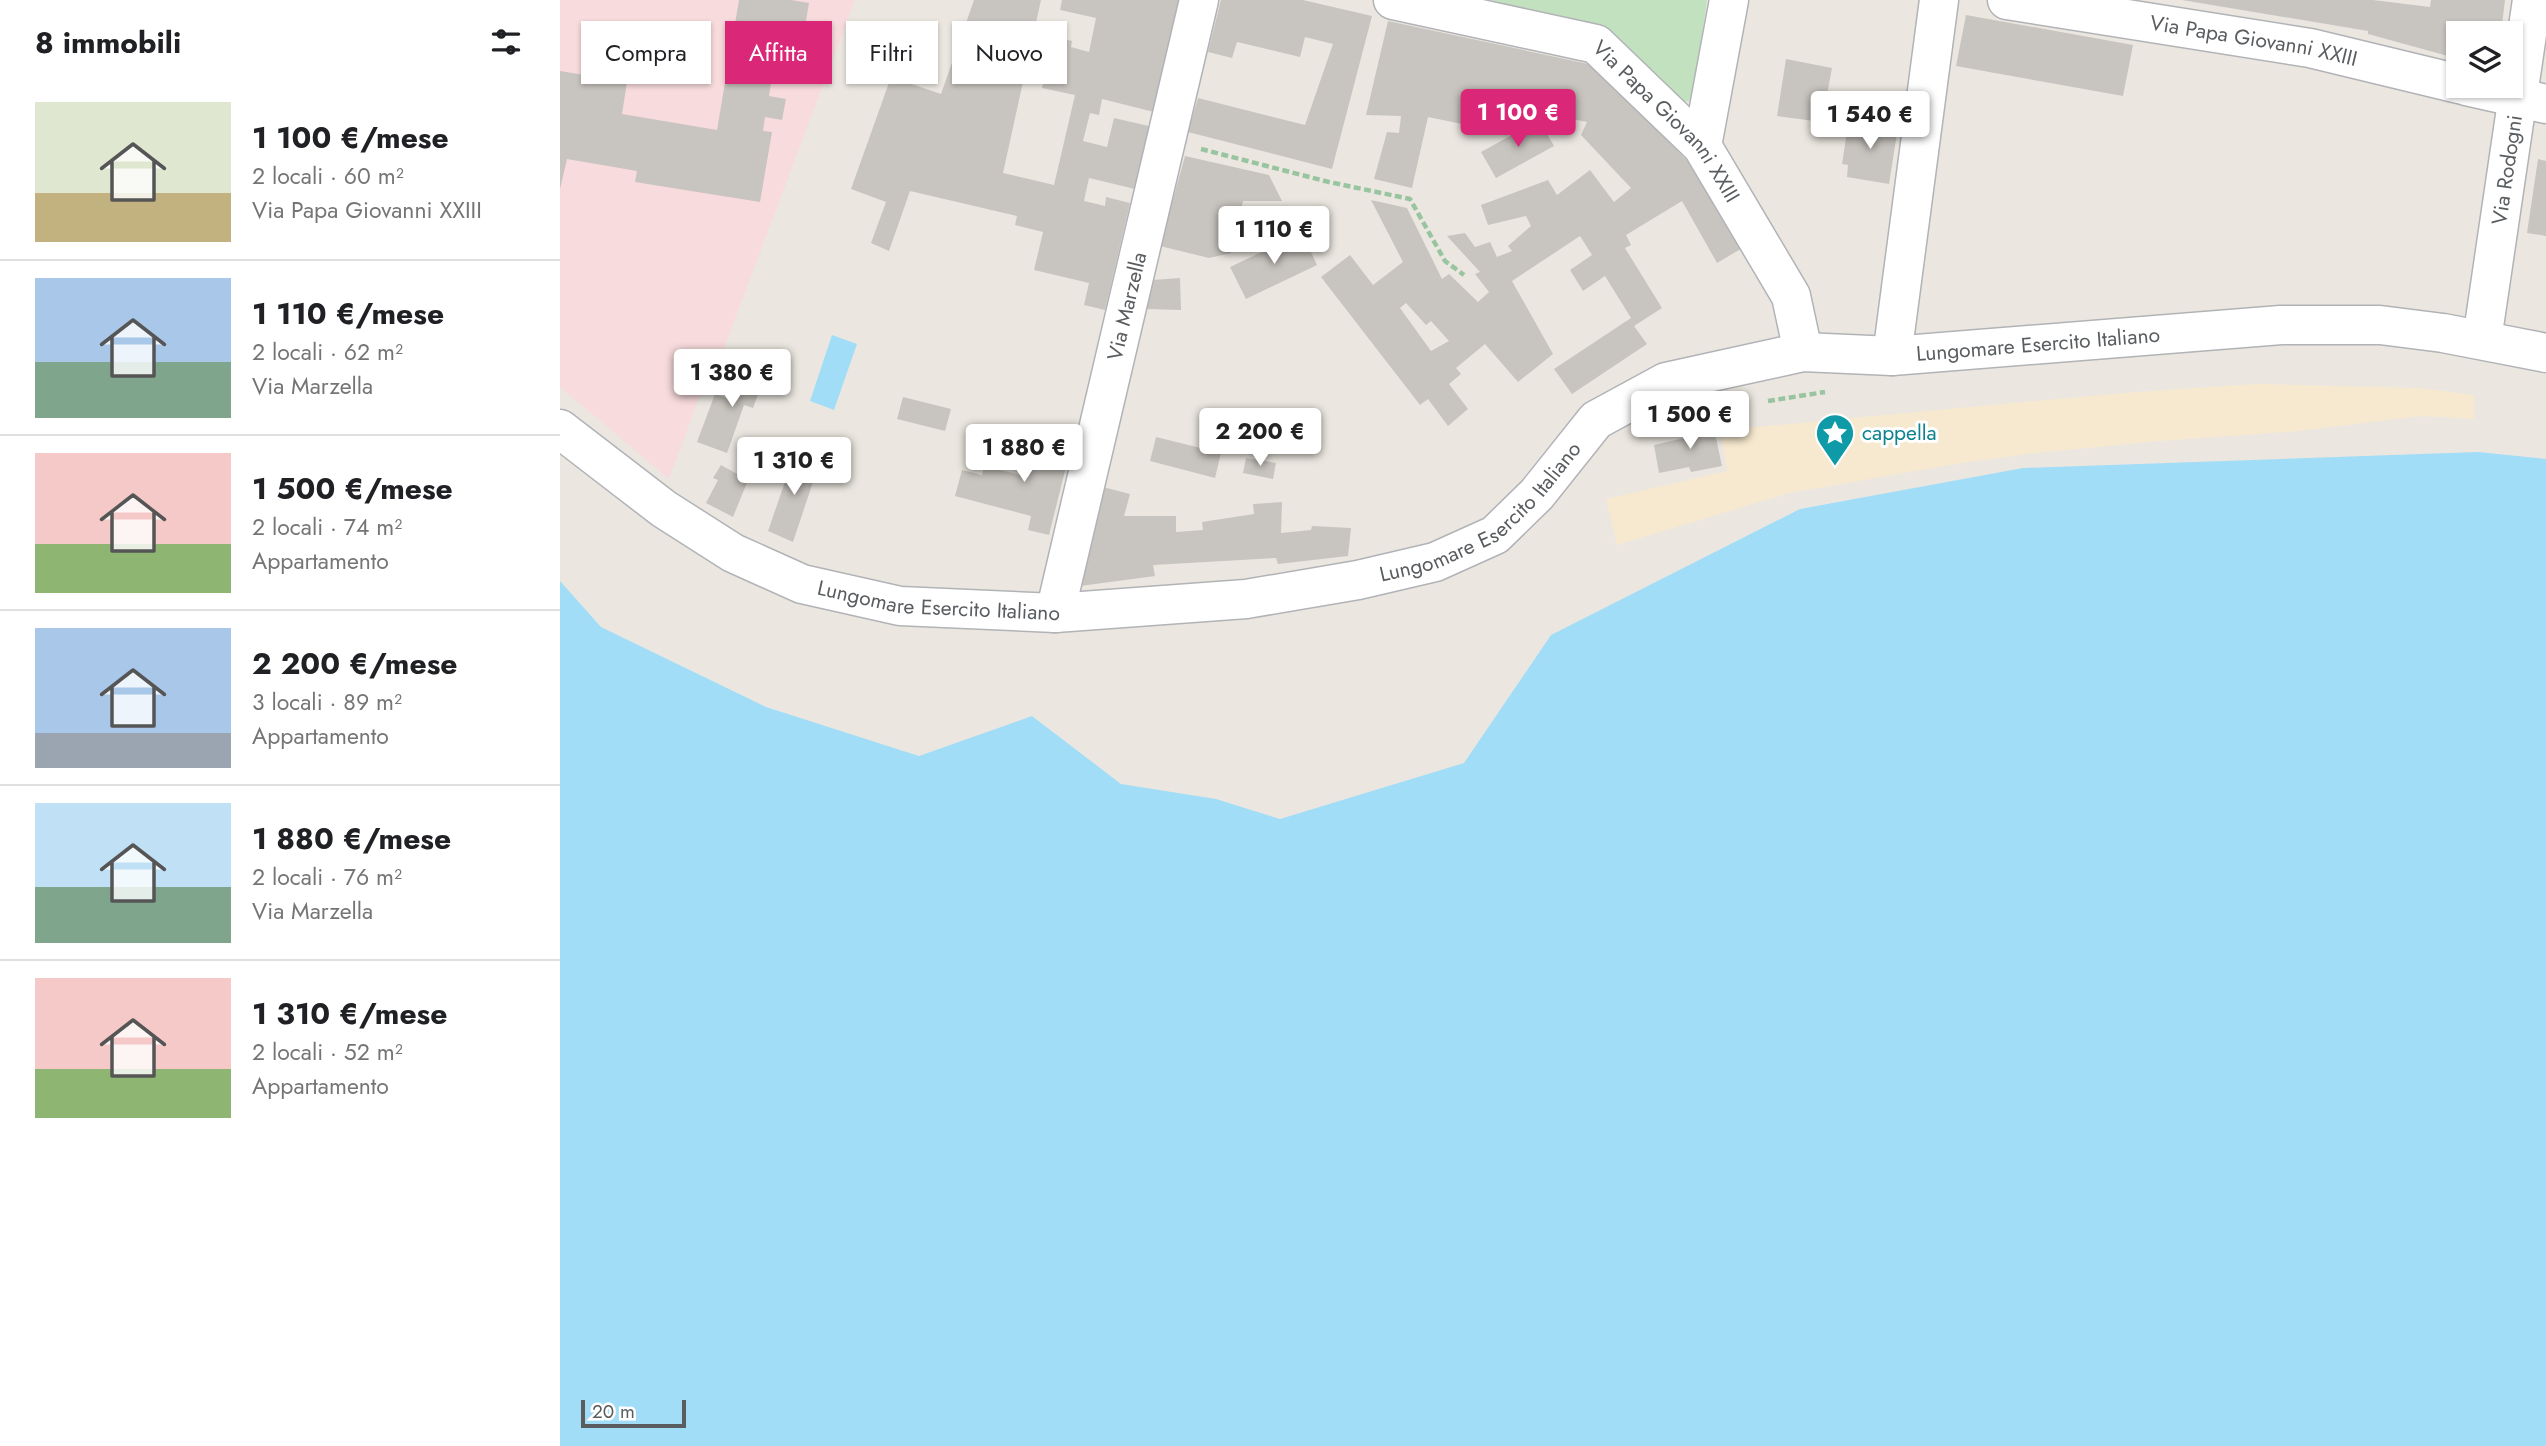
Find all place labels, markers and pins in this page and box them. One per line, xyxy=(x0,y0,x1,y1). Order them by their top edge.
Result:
pin: 1 100 € xyxy=(1453,90,1583,149)
pin: 1 540 € xyxy=(1805,92,1935,151)
pin: 1 110 € xyxy=(1209,206,1339,266)
pin: 1 380 € xyxy=(667,350,797,409)
pin: 1 500 € xyxy=(1625,392,1755,451)
pin: 2 200 € xyxy=(1195,408,1325,468)
place icon: cappella xyxy=(1814,412,1856,467)
place label: cappella xyxy=(1862,418,1937,448)
pin: 1 880 € xyxy=(959,424,1089,484)
pin: 1 310 € xyxy=(729,438,859,497)

